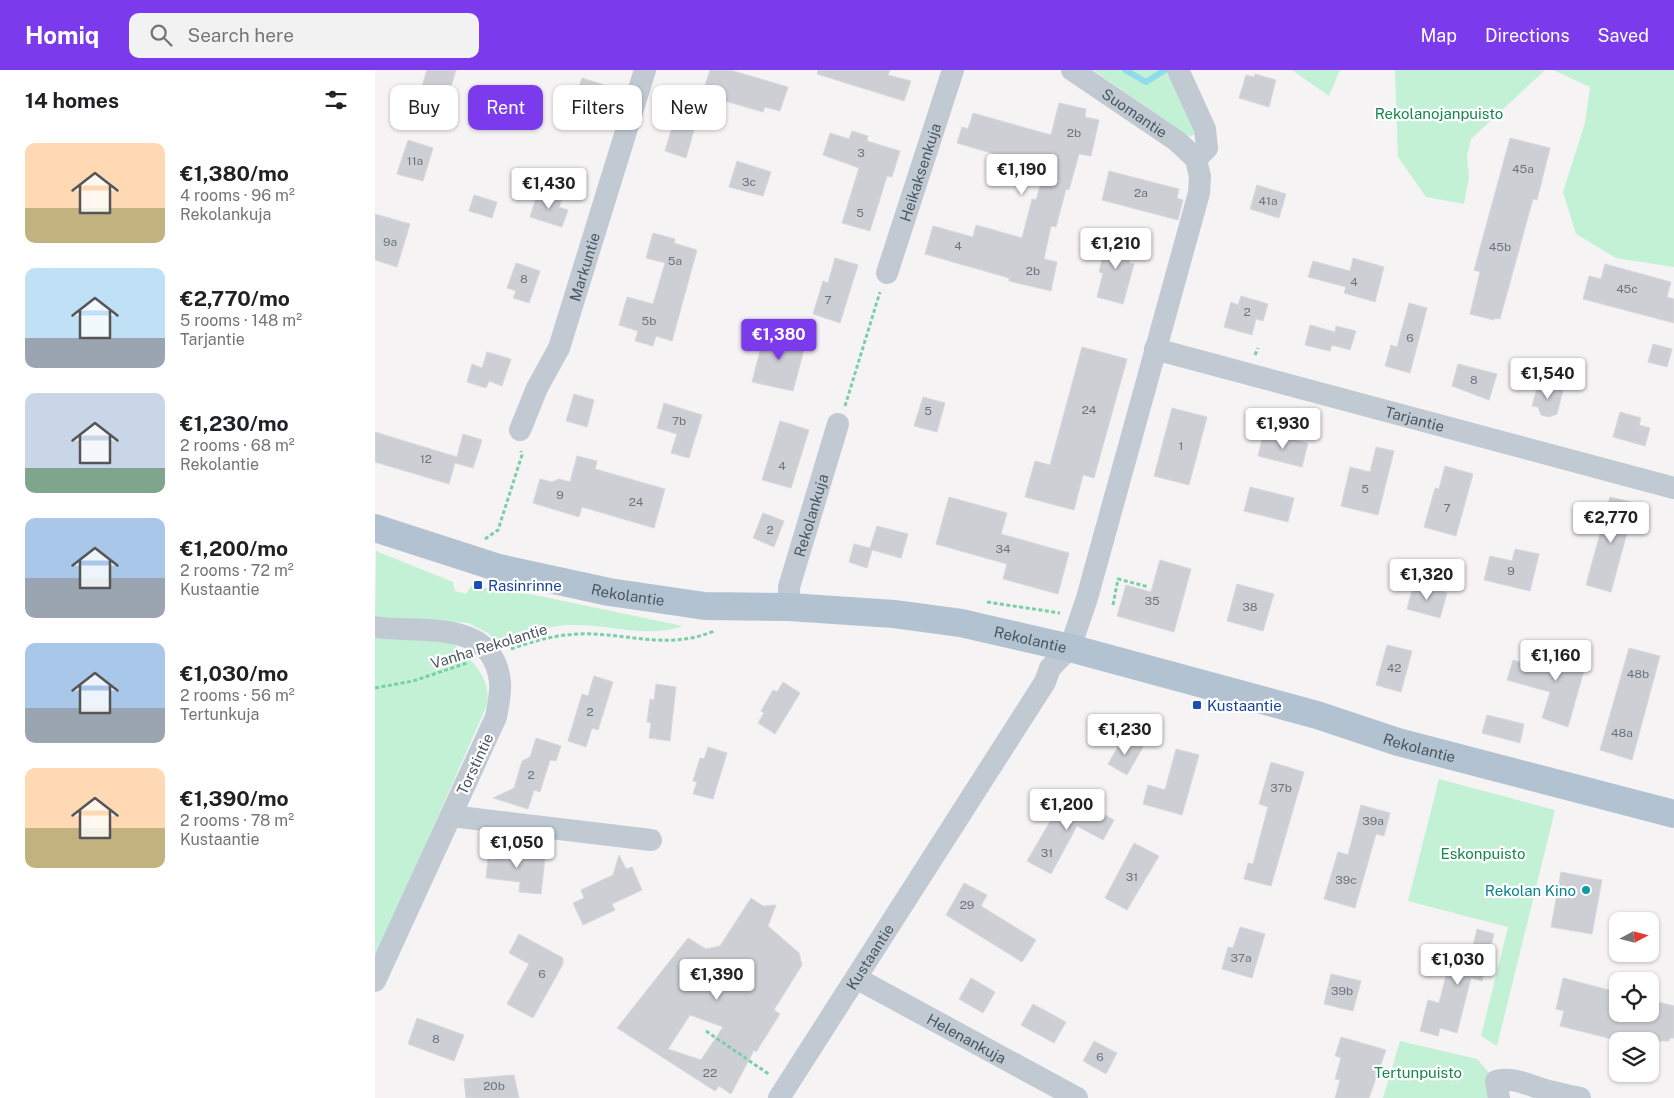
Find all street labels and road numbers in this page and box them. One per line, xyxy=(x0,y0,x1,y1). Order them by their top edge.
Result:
street label: Suomantie xyxy=(1099,85,1171,141)
street label: Heikaksenkuja xyxy=(896,121,944,224)
street label: Markuntie xyxy=(566,230,603,303)
street label: Tarjantie xyxy=(1383,403,1446,435)
street label: Rekolankuja xyxy=(790,472,831,559)
street label: Rekolantie xyxy=(590,580,666,609)
street label: Vanha Rekolantie xyxy=(429,620,549,672)
street label: Rekolantie xyxy=(992,622,1069,656)
street label: Rekolantie xyxy=(1381,729,1457,765)
street label: Torstintie xyxy=(453,731,497,797)
street label: Kustaantie xyxy=(842,920,897,993)
street label: Helenankuja xyxy=(924,1010,1009,1066)

